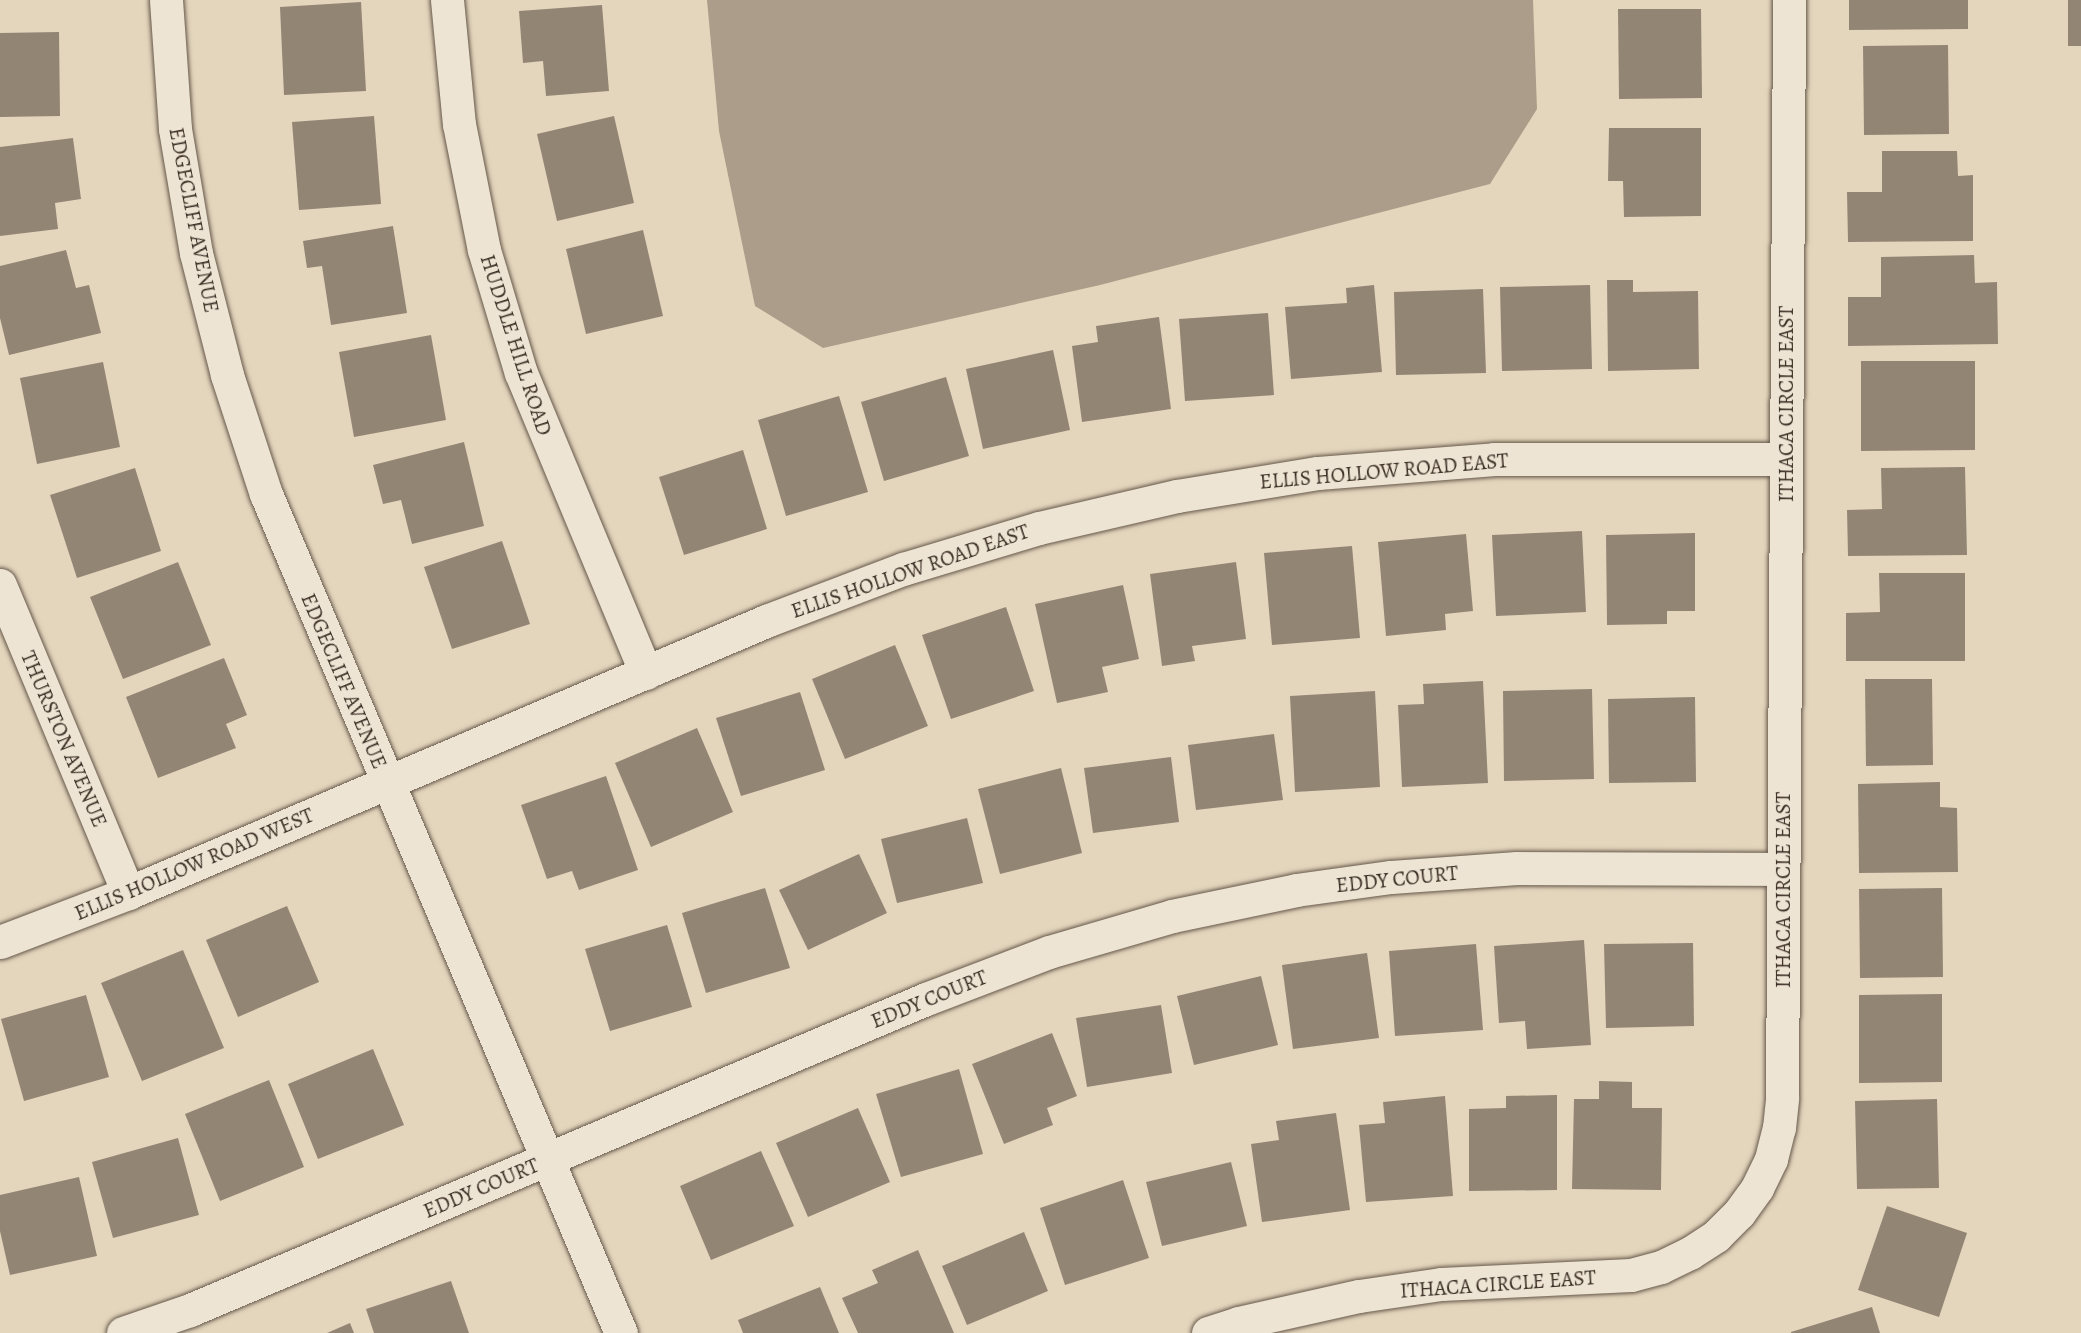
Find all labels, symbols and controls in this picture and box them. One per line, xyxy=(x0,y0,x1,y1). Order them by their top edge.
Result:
street label: EDGECLIFF AVENUE xyxy=(164,125,224,315)
street label: HUDDLE HILL ROAD xyxy=(475,251,557,439)
street label: ITHACA CIRCLE EAST xyxy=(1773,306,1799,502)
street label: ELLIS HOLLOW ROAD EAST xyxy=(1258,448,1510,494)
street label: ELLIS HOLLOW ROAD EAST xyxy=(788,518,1032,624)
street label: EDGECLIFF AVENUE xyxy=(296,589,392,773)
street label: THURSTON AVENUE xyxy=(15,647,113,831)
street label: ITHACA CIRCLE EAST xyxy=(1770,792,1796,988)
street label: ELLIS HOLLOW ROAD WEST xyxy=(71,802,317,926)
street label: EDDY COURT xyxy=(1335,860,1459,898)
street label: EDDY COURT xyxy=(867,964,991,1034)
street label: EDDY COURT xyxy=(419,1152,543,1224)
street label: ITHACA CIRCLE EAST xyxy=(1399,1265,1597,1303)

